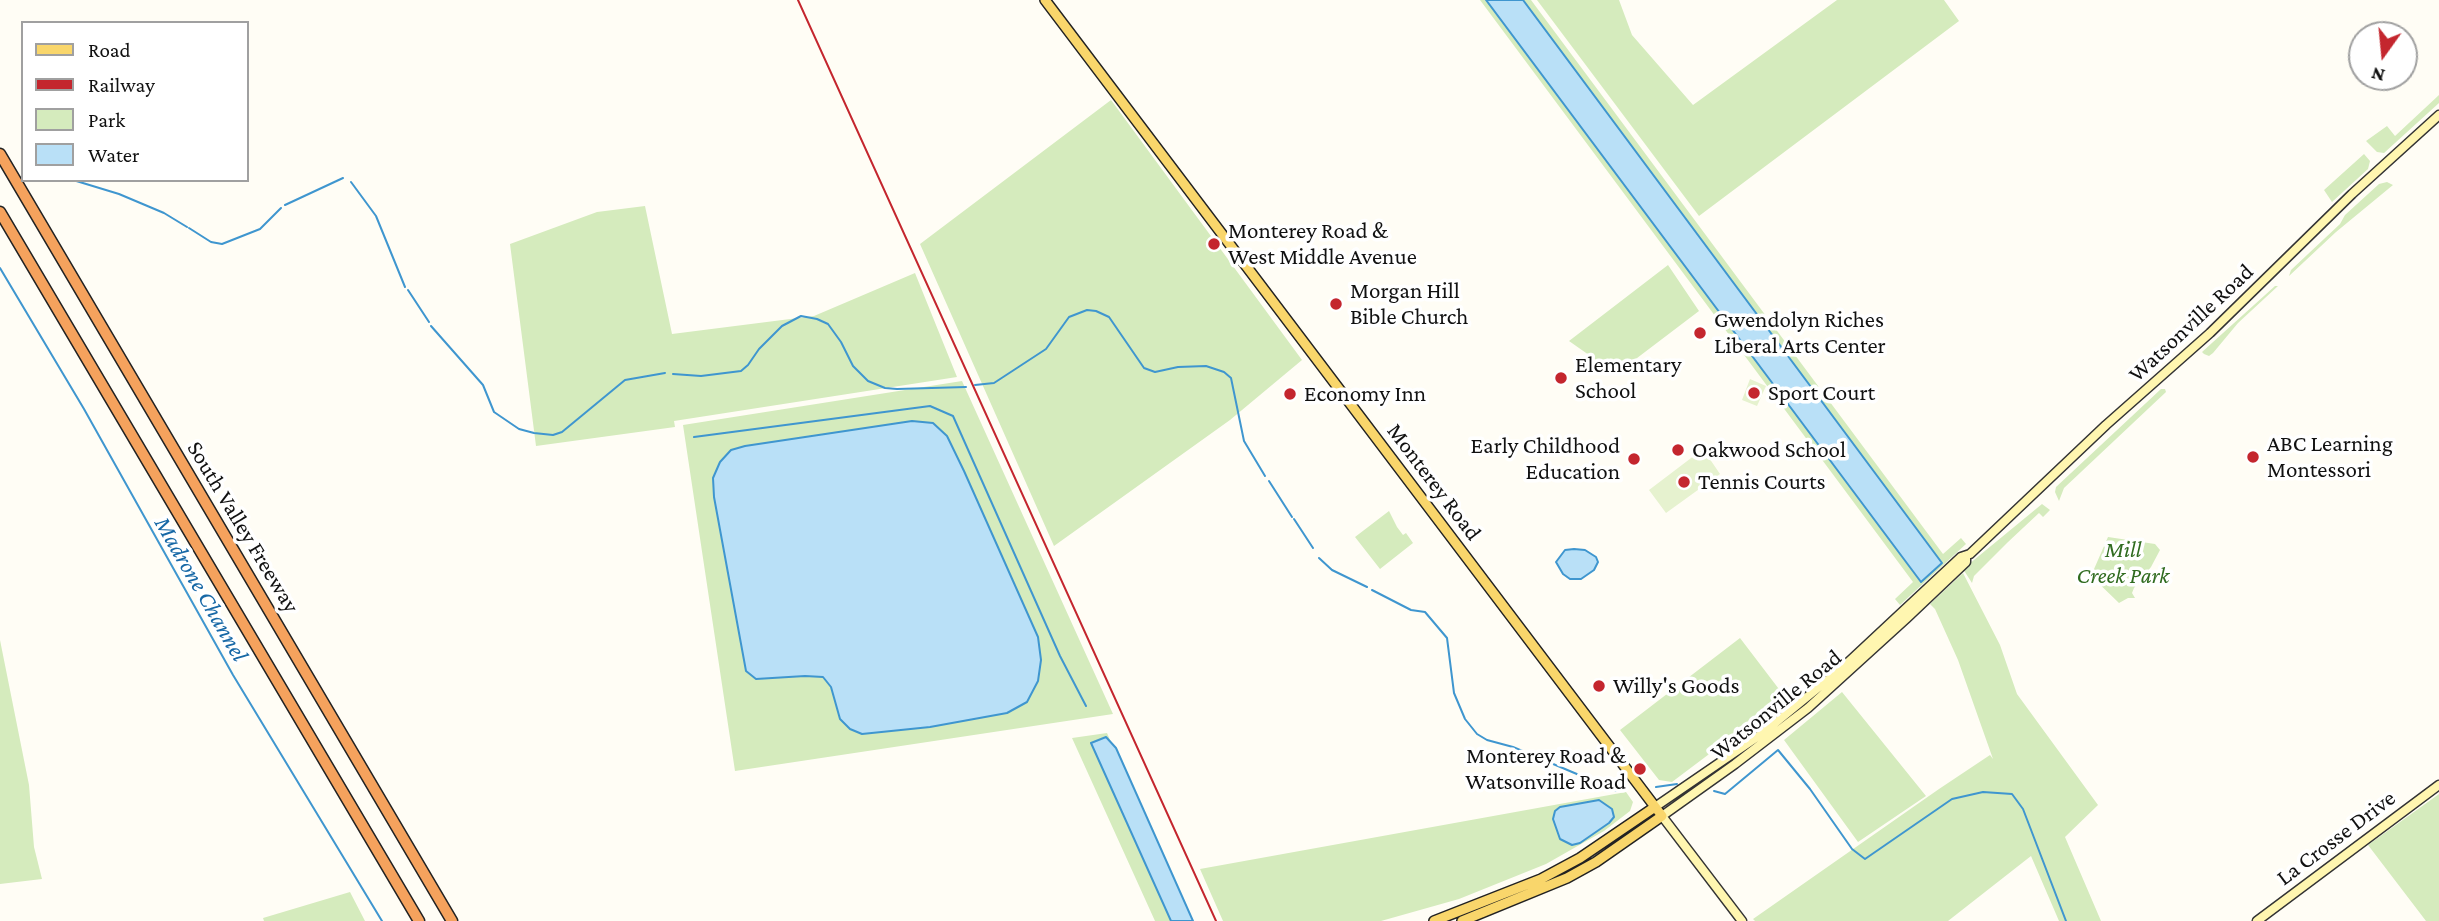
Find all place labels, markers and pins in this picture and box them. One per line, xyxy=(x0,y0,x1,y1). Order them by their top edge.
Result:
place label: Monterey Road & West Middle Avenue xyxy=(1228,217,1417,271)
marker: Monterey Road & West Middle Avenue xyxy=(1206,236,1222,252)
place label: Morgan Hill Bible Church xyxy=(1350,277,1468,331)
marker: Morgan Hill Bible Church xyxy=(1328,296,1344,312)
place label: Gwendolyn Riches Liberal Arts Center xyxy=(1714,306,1886,360)
marker: Gwendolyn Riches Liberal Arts Center xyxy=(1692,325,1708,341)
place label: Elementary School xyxy=(1575,351,1682,405)
marker: Elementary School xyxy=(1553,370,1569,386)
place label: Sport Court xyxy=(1768,379,1875,407)
place label: Economy Inn xyxy=(1304,380,1426,408)
marker: Sport Court xyxy=(1746,385,1762,401)
marker: Economy Inn xyxy=(1282,386,1298,402)
place label: ABC Learning Montessori xyxy=(2267,430,2393,484)
place label: Early Childhood Education xyxy=(1471,432,1620,486)
place label: Oakwood School xyxy=(1692,436,1846,464)
marker: Oakwood School xyxy=(1670,442,1686,458)
marker: ABC Learning Montessori xyxy=(2245,449,2261,465)
marker: Early Childhood Education xyxy=(1626,451,1642,467)
place label: Tennis Courts xyxy=(1698,468,1825,496)
marker: Tennis Courts xyxy=(1676,474,1692,490)
place label: Willy's Goods xyxy=(1613,672,1740,700)
marker: Willy's Goods xyxy=(1591,678,1607,694)
place label: Monterey Road & Watsonville Road xyxy=(1465,742,1626,796)
marker: Monterey Road & Watsonville Road xyxy=(1632,761,1648,777)

